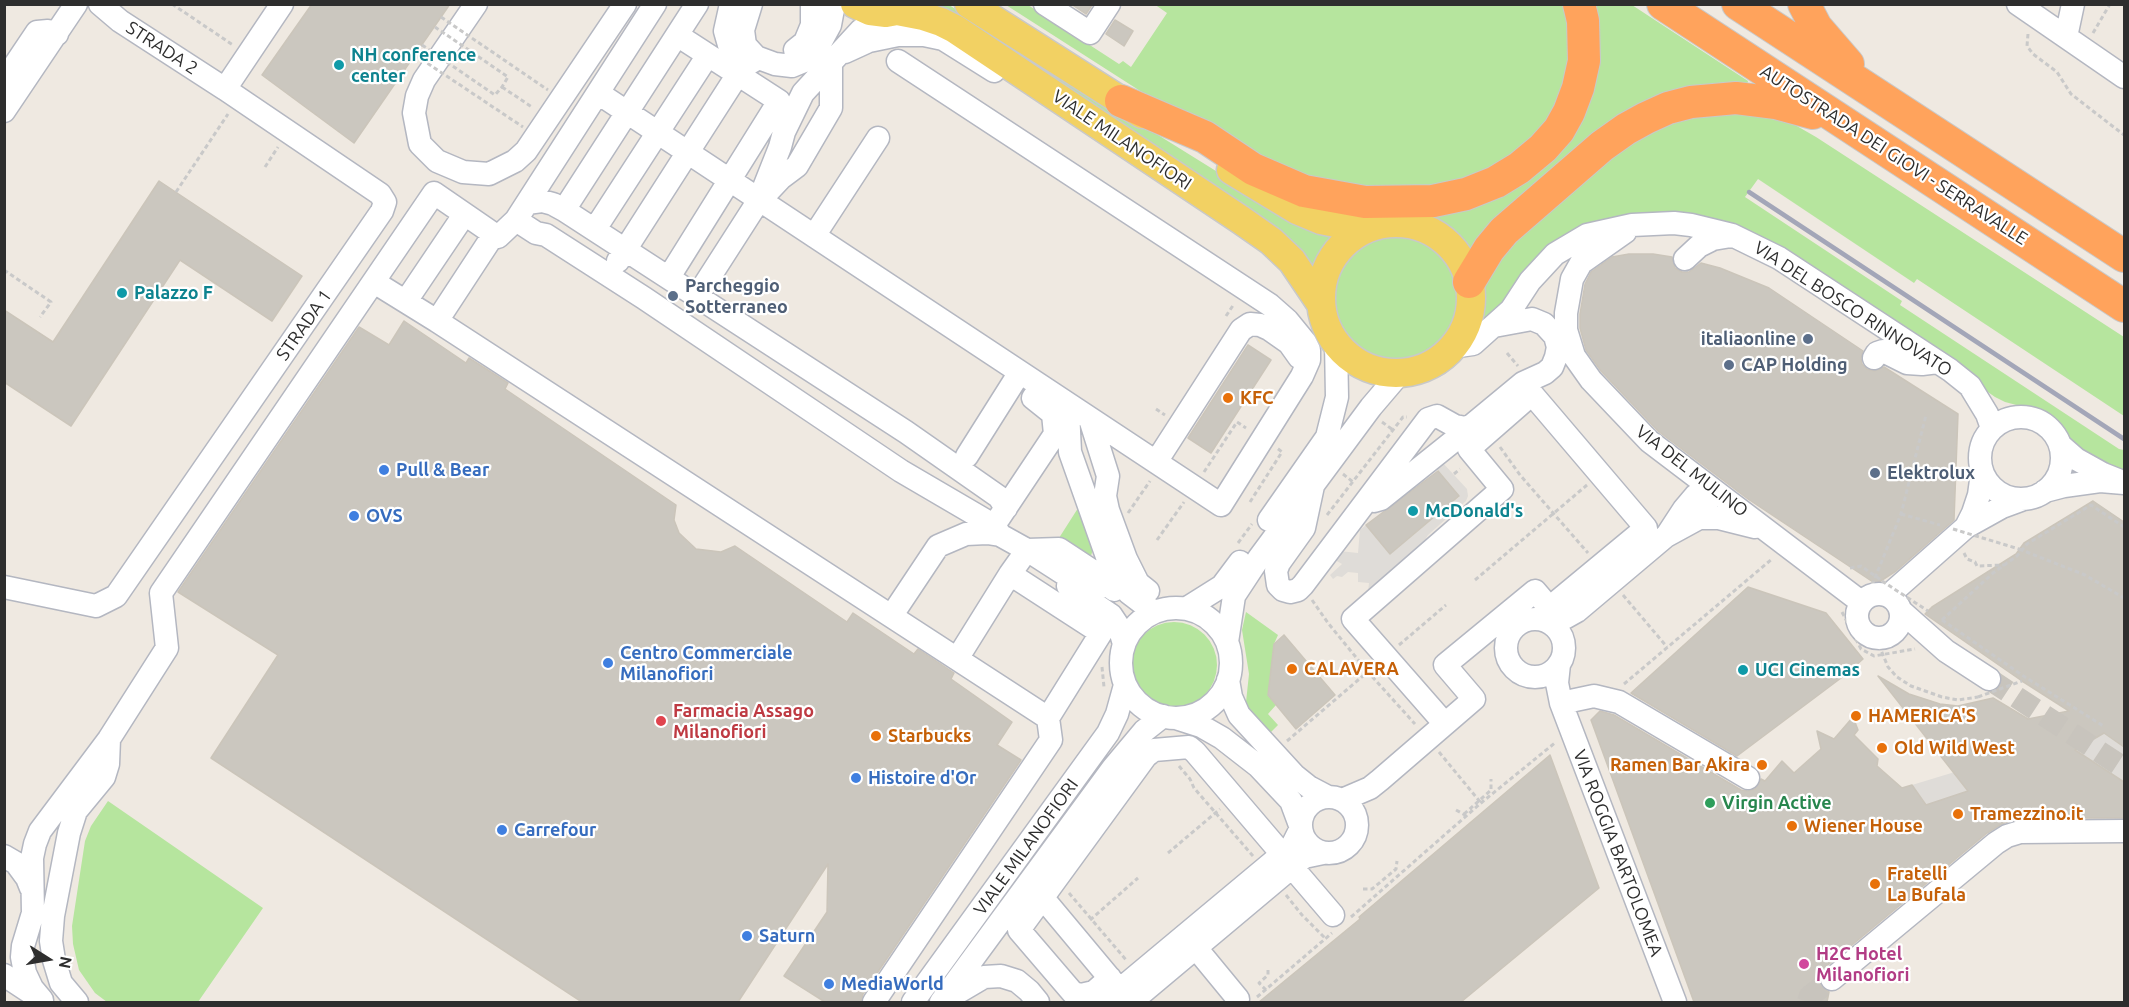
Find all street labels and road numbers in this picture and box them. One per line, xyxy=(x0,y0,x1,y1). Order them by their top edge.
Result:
street label: STRADA 2 xyxy=(122,17,202,79)
street label: AUTOSTRADA DEI GIOVI - SERRAVALLE xyxy=(1756,60,2032,250)
street label: VIALE MILANOFIORI xyxy=(1048,85,1196,195)
street label: VIA DEL BOSCO RINNOVATO xyxy=(1750,237,1956,381)
street label: STRADA 1 xyxy=(272,285,336,365)
street label: VIA DEL MULINO xyxy=(1632,420,1752,522)
street label: VIA ROGGIA BARTOLOMEA xyxy=(1569,747,1667,959)
street label: VIALE MILANOFIORI xyxy=(969,775,1083,919)

